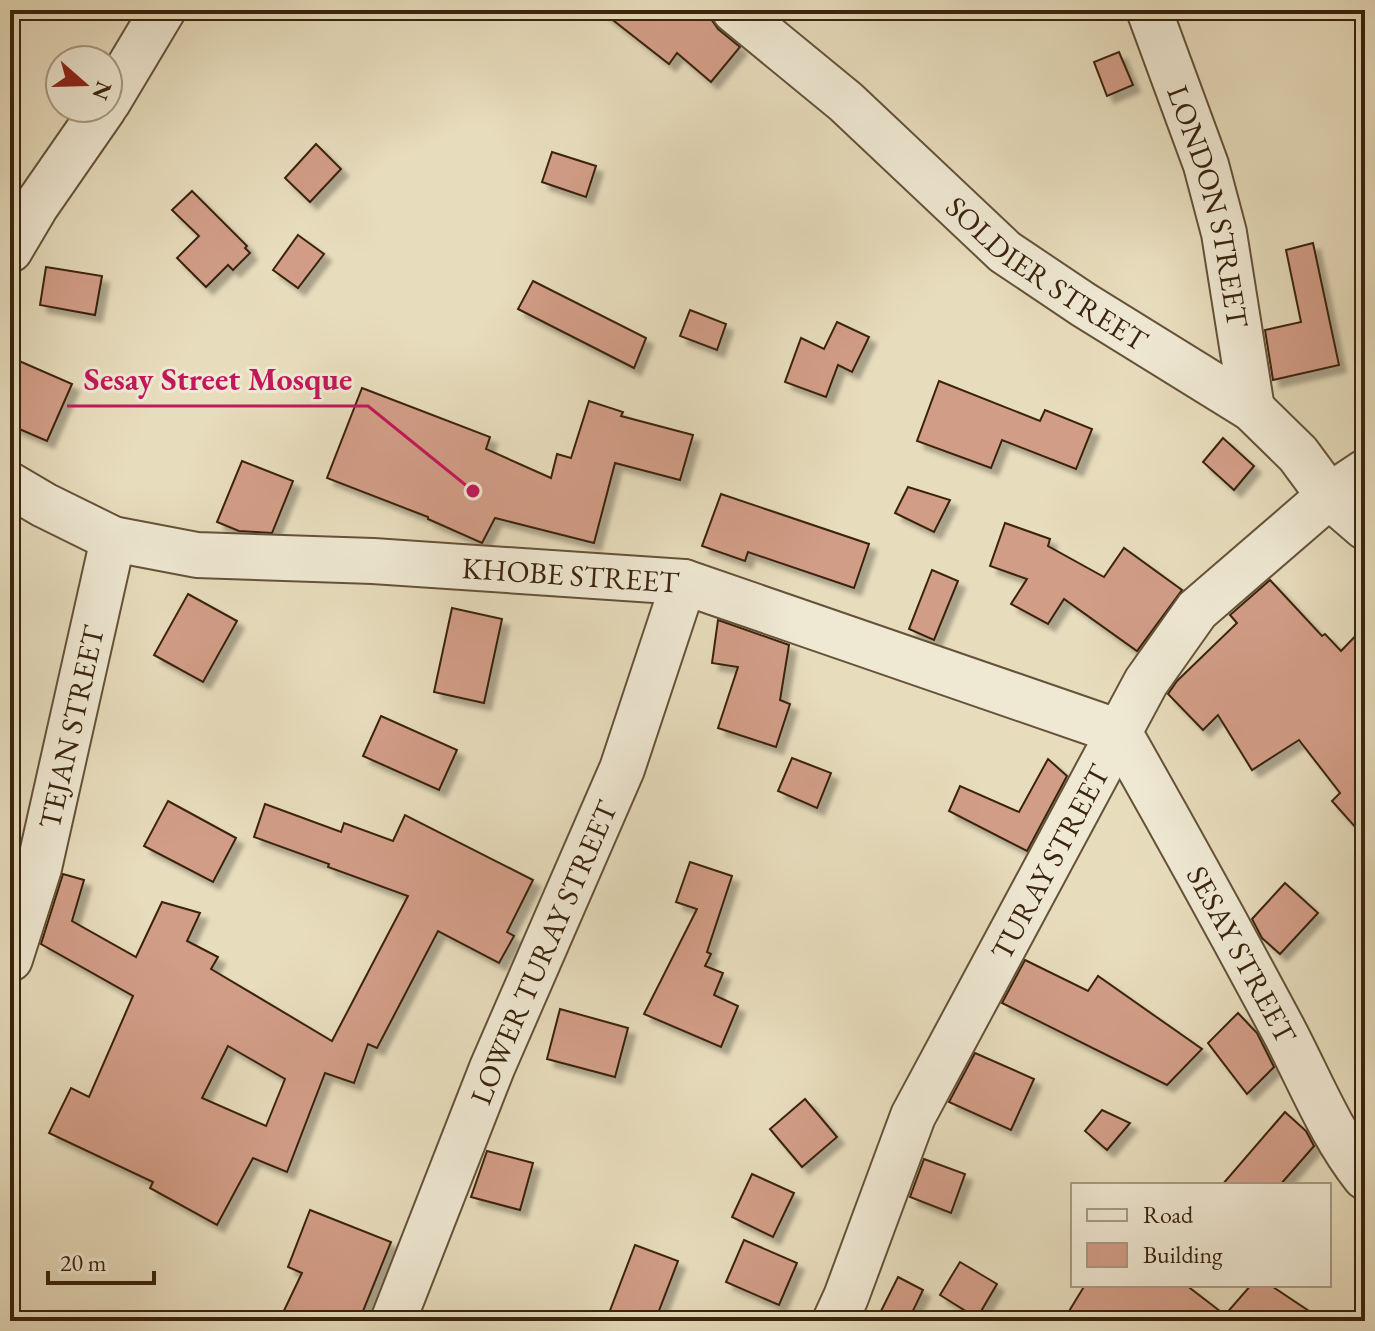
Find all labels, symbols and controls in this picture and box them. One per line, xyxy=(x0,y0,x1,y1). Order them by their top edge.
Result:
north arrow xyxy=(44,44,124,124)
text: N xyxy=(86,77,119,104)
street label: LONDON STREET xyxy=(1159,80,1258,331)
street label: SOLDIER STREET xyxy=(938,187,1156,360)
callout: Sesay Street Mosque xyxy=(67,350,368,406)
text: Sesay Street Mosque xyxy=(84,358,352,400)
street label: KHOBE STREET xyxy=(461,548,681,601)
street label: TEJAN STREET xyxy=(29,621,113,832)
street label: TURAY STREET xyxy=(981,757,1118,966)
street label: LOWER TURAY STREET xyxy=(460,793,626,1110)
street label: SESAY STREET xyxy=(1178,859,1307,1050)
legend xyxy=(1071,1183,1331,1287)
text: Road xyxy=(1143,1199,1194,1230)
scale bar xyxy=(48,1235,154,1285)
text: Building xyxy=(1143,1239,1223,1270)
text: 20 m xyxy=(60,1247,107,1278)

